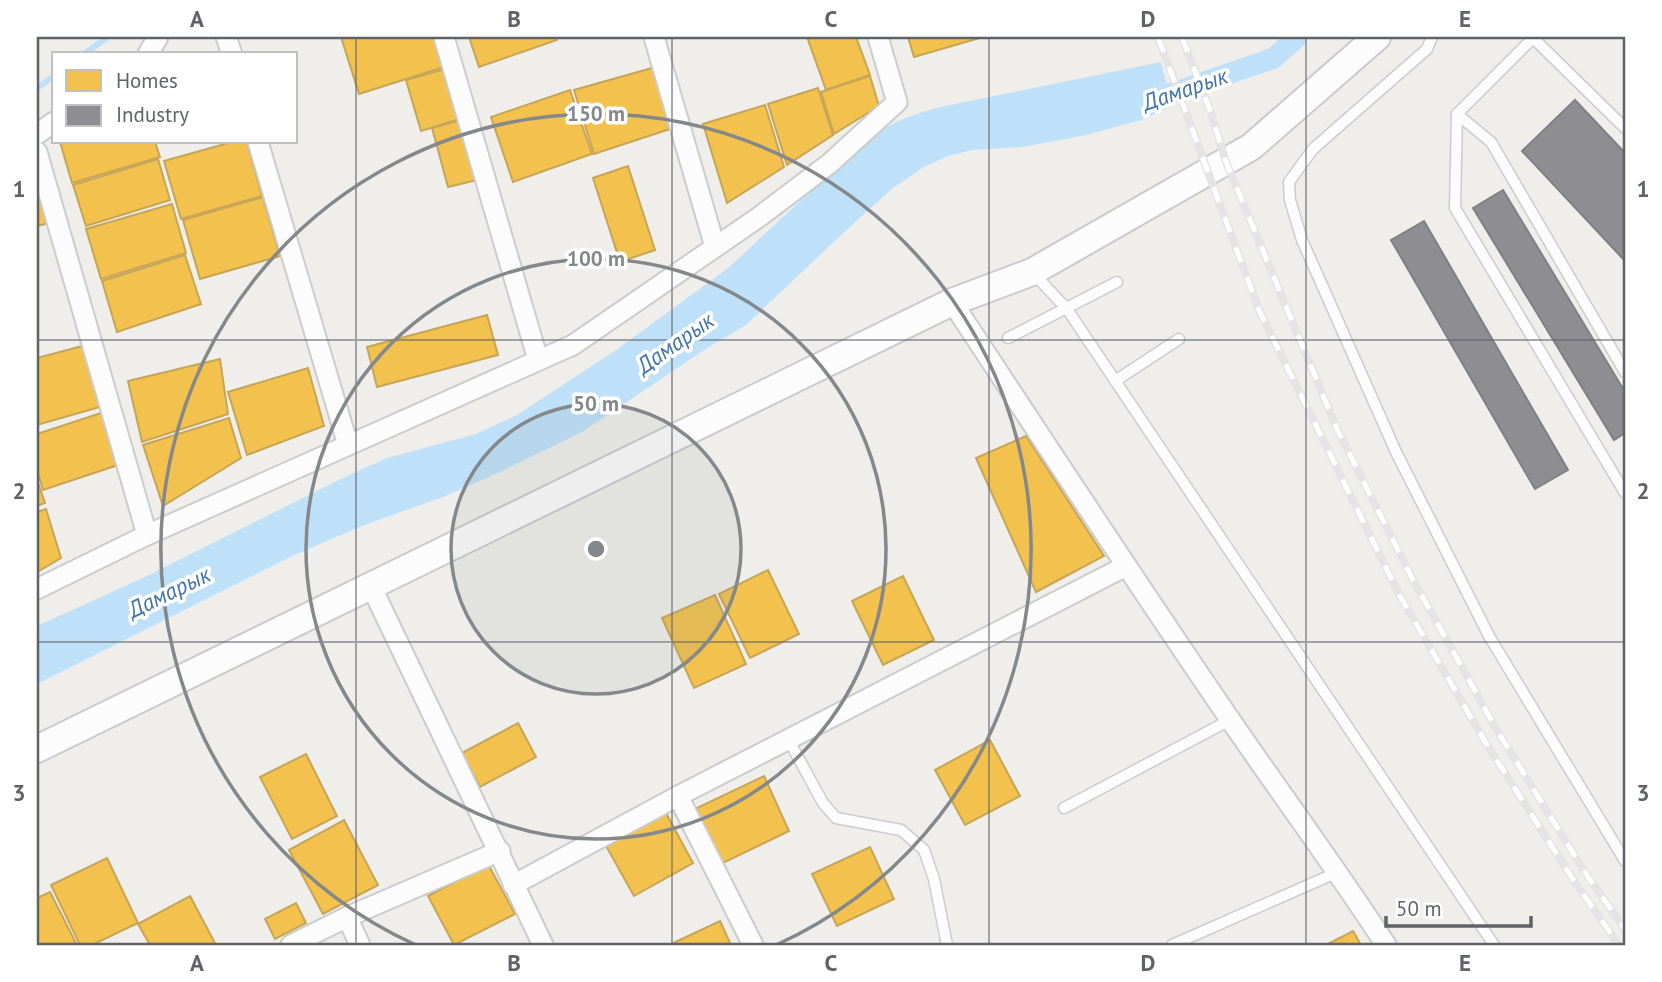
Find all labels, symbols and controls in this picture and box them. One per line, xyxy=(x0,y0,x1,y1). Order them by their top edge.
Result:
text: A xyxy=(190,4,204,33)
text: B xyxy=(507,4,521,33)
text: C xyxy=(825,4,838,33)
text: D xyxy=(1141,4,1155,33)
text: E xyxy=(1459,4,1471,33)
legend xyxy=(52,52,298,144)
water label: Дамарык xyxy=(1136,60,1233,117)
text: Homes xyxy=(116,67,178,94)
text: 150 m xyxy=(567,100,625,127)
text: Industry xyxy=(116,101,189,128)
text: 1 xyxy=(12,174,26,203)
text: 1 xyxy=(1636,174,1650,203)
text: 100 m xyxy=(567,245,625,272)
water label: Дамарык xyxy=(629,305,720,381)
text: 50 m xyxy=(573,390,619,417)
text: 2 xyxy=(12,476,26,505)
text: 2 xyxy=(1636,476,1650,505)
centre of rings xyxy=(584,537,608,561)
water label: Дамарык xyxy=(121,559,216,625)
text: 3 xyxy=(12,778,26,807)
text: 3 xyxy=(1636,778,1650,807)
scale bar xyxy=(1386,884,1531,928)
text: 50 m xyxy=(1396,895,1442,922)
text: A xyxy=(190,948,204,977)
text: B xyxy=(507,948,521,977)
text: C xyxy=(825,948,838,977)
text: D xyxy=(1141,948,1155,977)
text: E xyxy=(1459,948,1471,977)

